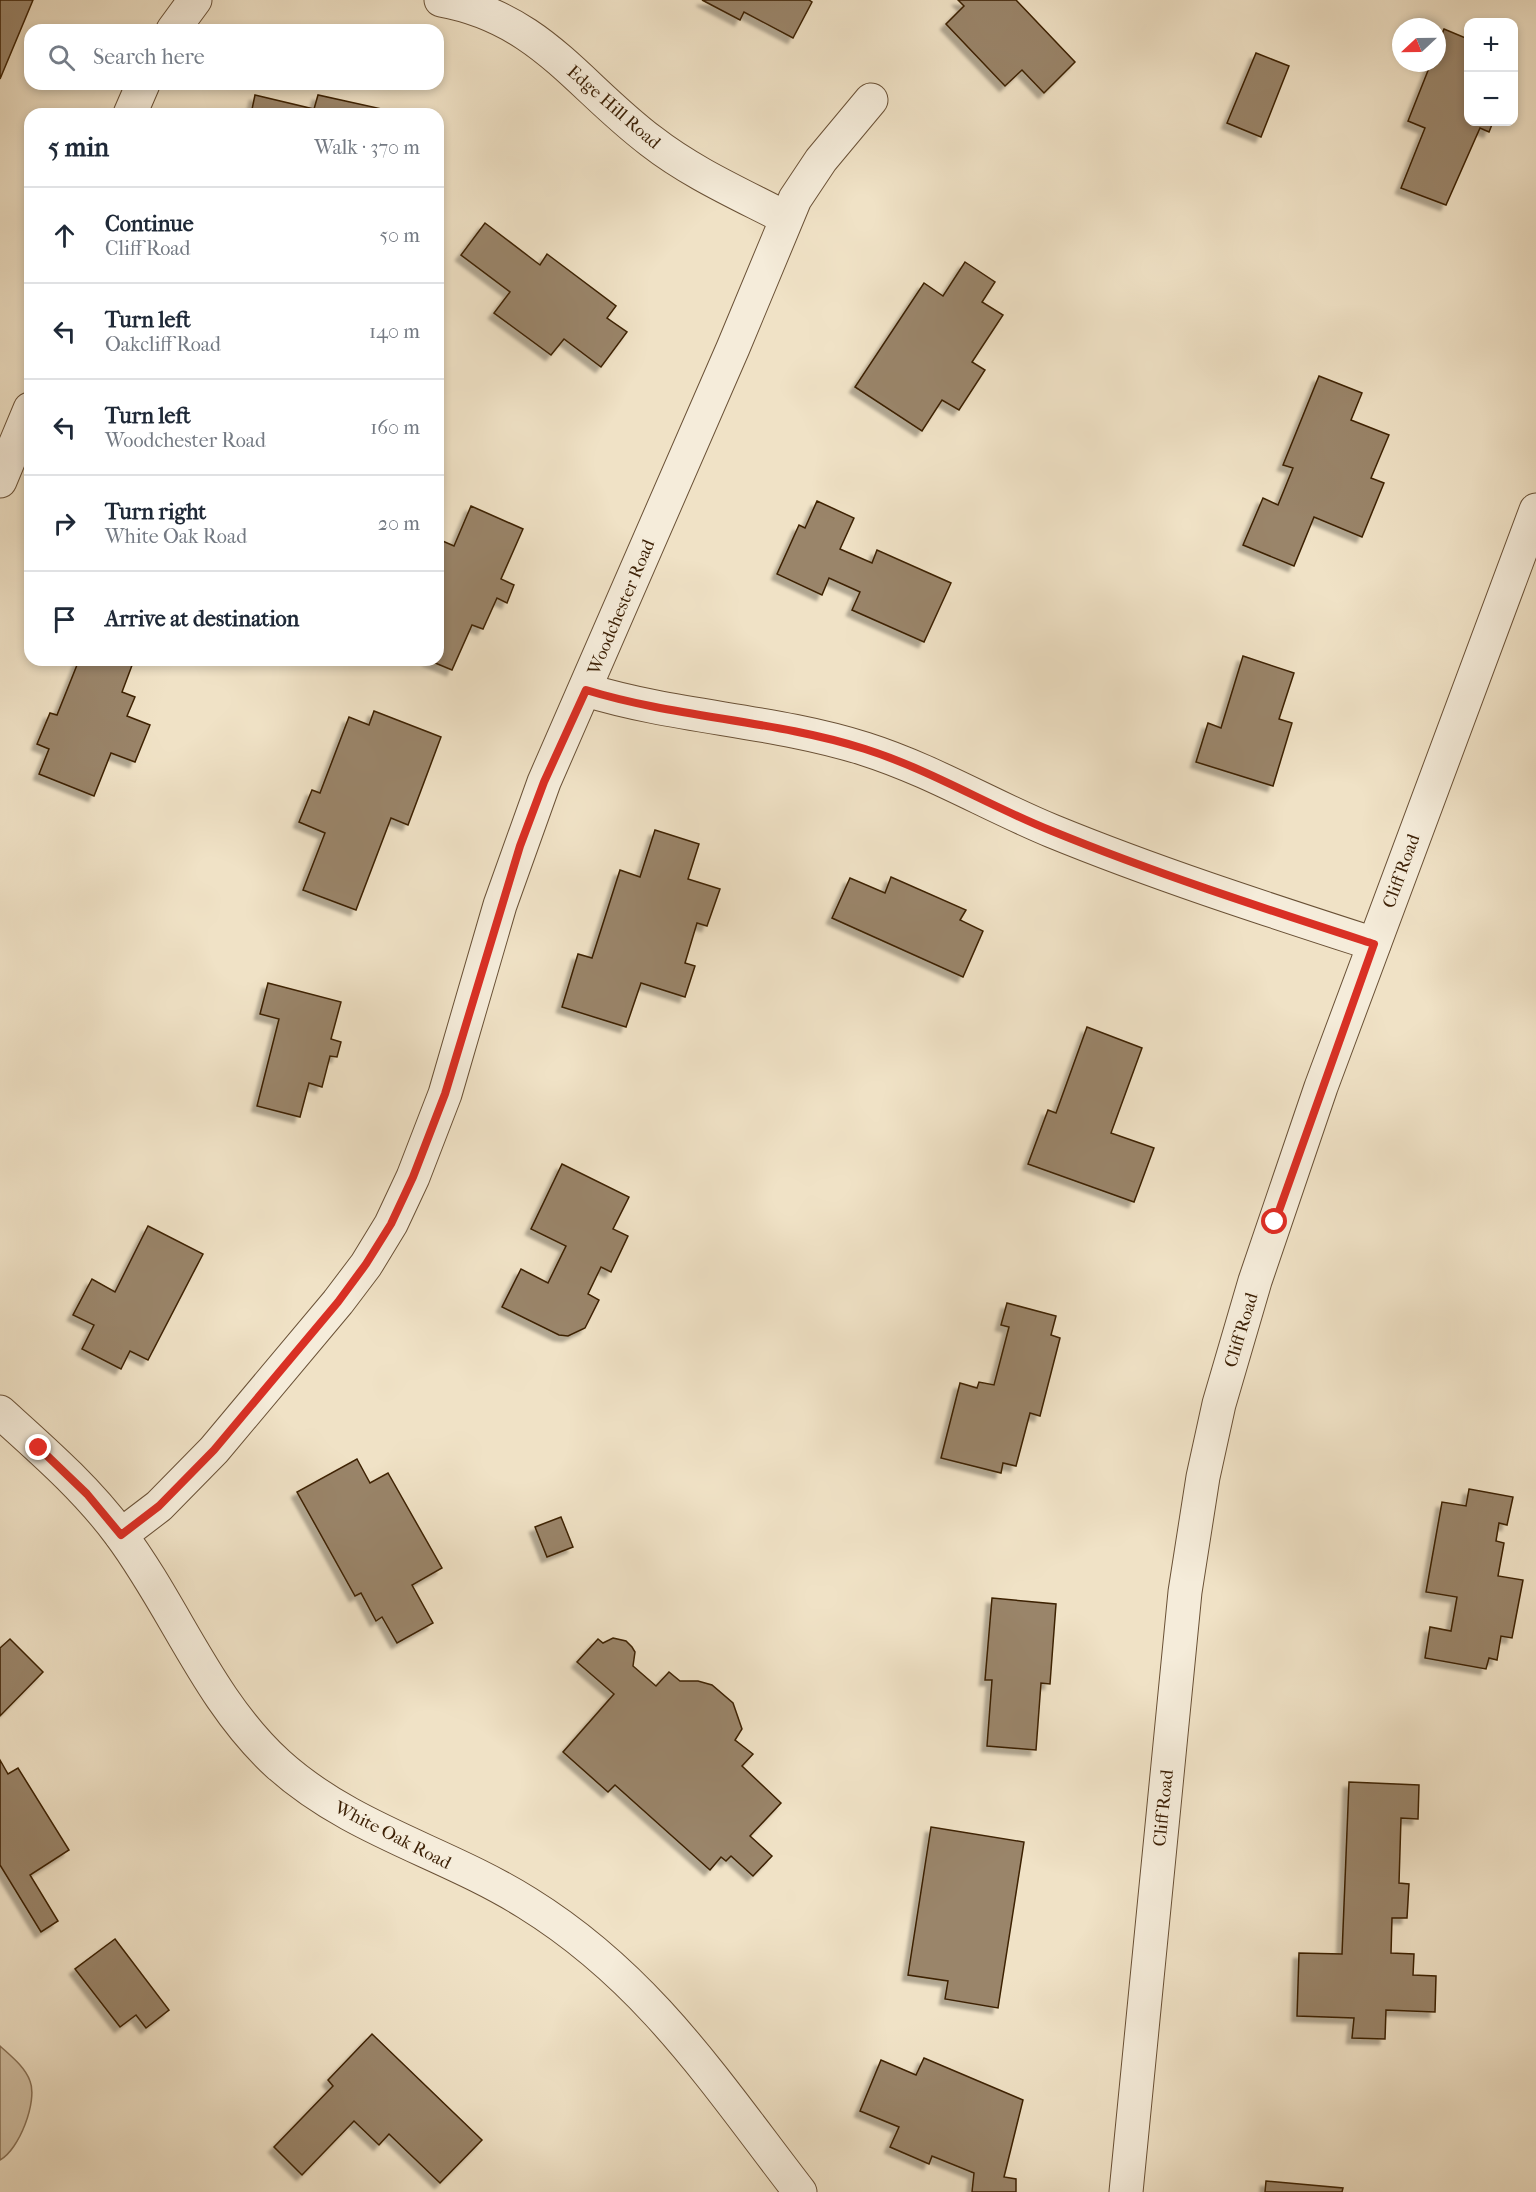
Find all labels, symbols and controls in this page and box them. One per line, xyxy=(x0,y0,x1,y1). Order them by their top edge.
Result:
north arrow xyxy=(1392,18,1446,72)
map controls xyxy=(1464,18,1518,126)
button: + xyxy=(1464,18,1518,72)
search box xyxy=(24,24,444,90)
icon: search xyxy=(45,41,78,74)
text: Search here xyxy=(93,44,205,70)
street label: Edge Hill Road xyxy=(563,61,665,154)
button: − xyxy=(1464,72,1518,126)
text: 5 min xyxy=(48,132,109,163)
text: Walk · 370 m xyxy=(314,136,420,159)
text: Continue xyxy=(105,211,194,237)
icon: ahead xyxy=(48,219,81,252)
text: 50 m xyxy=(379,224,420,247)
text: Cliff Road xyxy=(105,237,191,260)
text: Turn left xyxy=(105,307,191,333)
icon: left xyxy=(48,315,81,348)
text: 140 m xyxy=(369,320,420,343)
text: Oakcliff Road xyxy=(105,333,221,356)
text: Turn left xyxy=(105,403,191,429)
icon: left xyxy=(48,411,81,444)
text: 160 m xyxy=(370,416,420,439)
text: Woodchester Road xyxy=(105,429,266,452)
text: Turn right xyxy=(105,499,206,525)
icon: right xyxy=(48,507,81,540)
text: 20 m xyxy=(378,512,420,535)
text: White Oak Road xyxy=(105,525,247,548)
street label: Woodchester Road xyxy=(583,536,660,679)
icon: arrive xyxy=(48,603,81,636)
text: Arrive at destination xyxy=(105,606,299,632)
street label: Cliff Road xyxy=(1378,831,1425,911)
route start xyxy=(1261,1208,1287,1234)
street label: Cliff Road xyxy=(1220,1290,1263,1370)
route end xyxy=(25,1434,51,1460)
street label: Cliff Road xyxy=(1149,1768,1178,1847)
street label: White Oak Road xyxy=(330,1797,455,1874)

